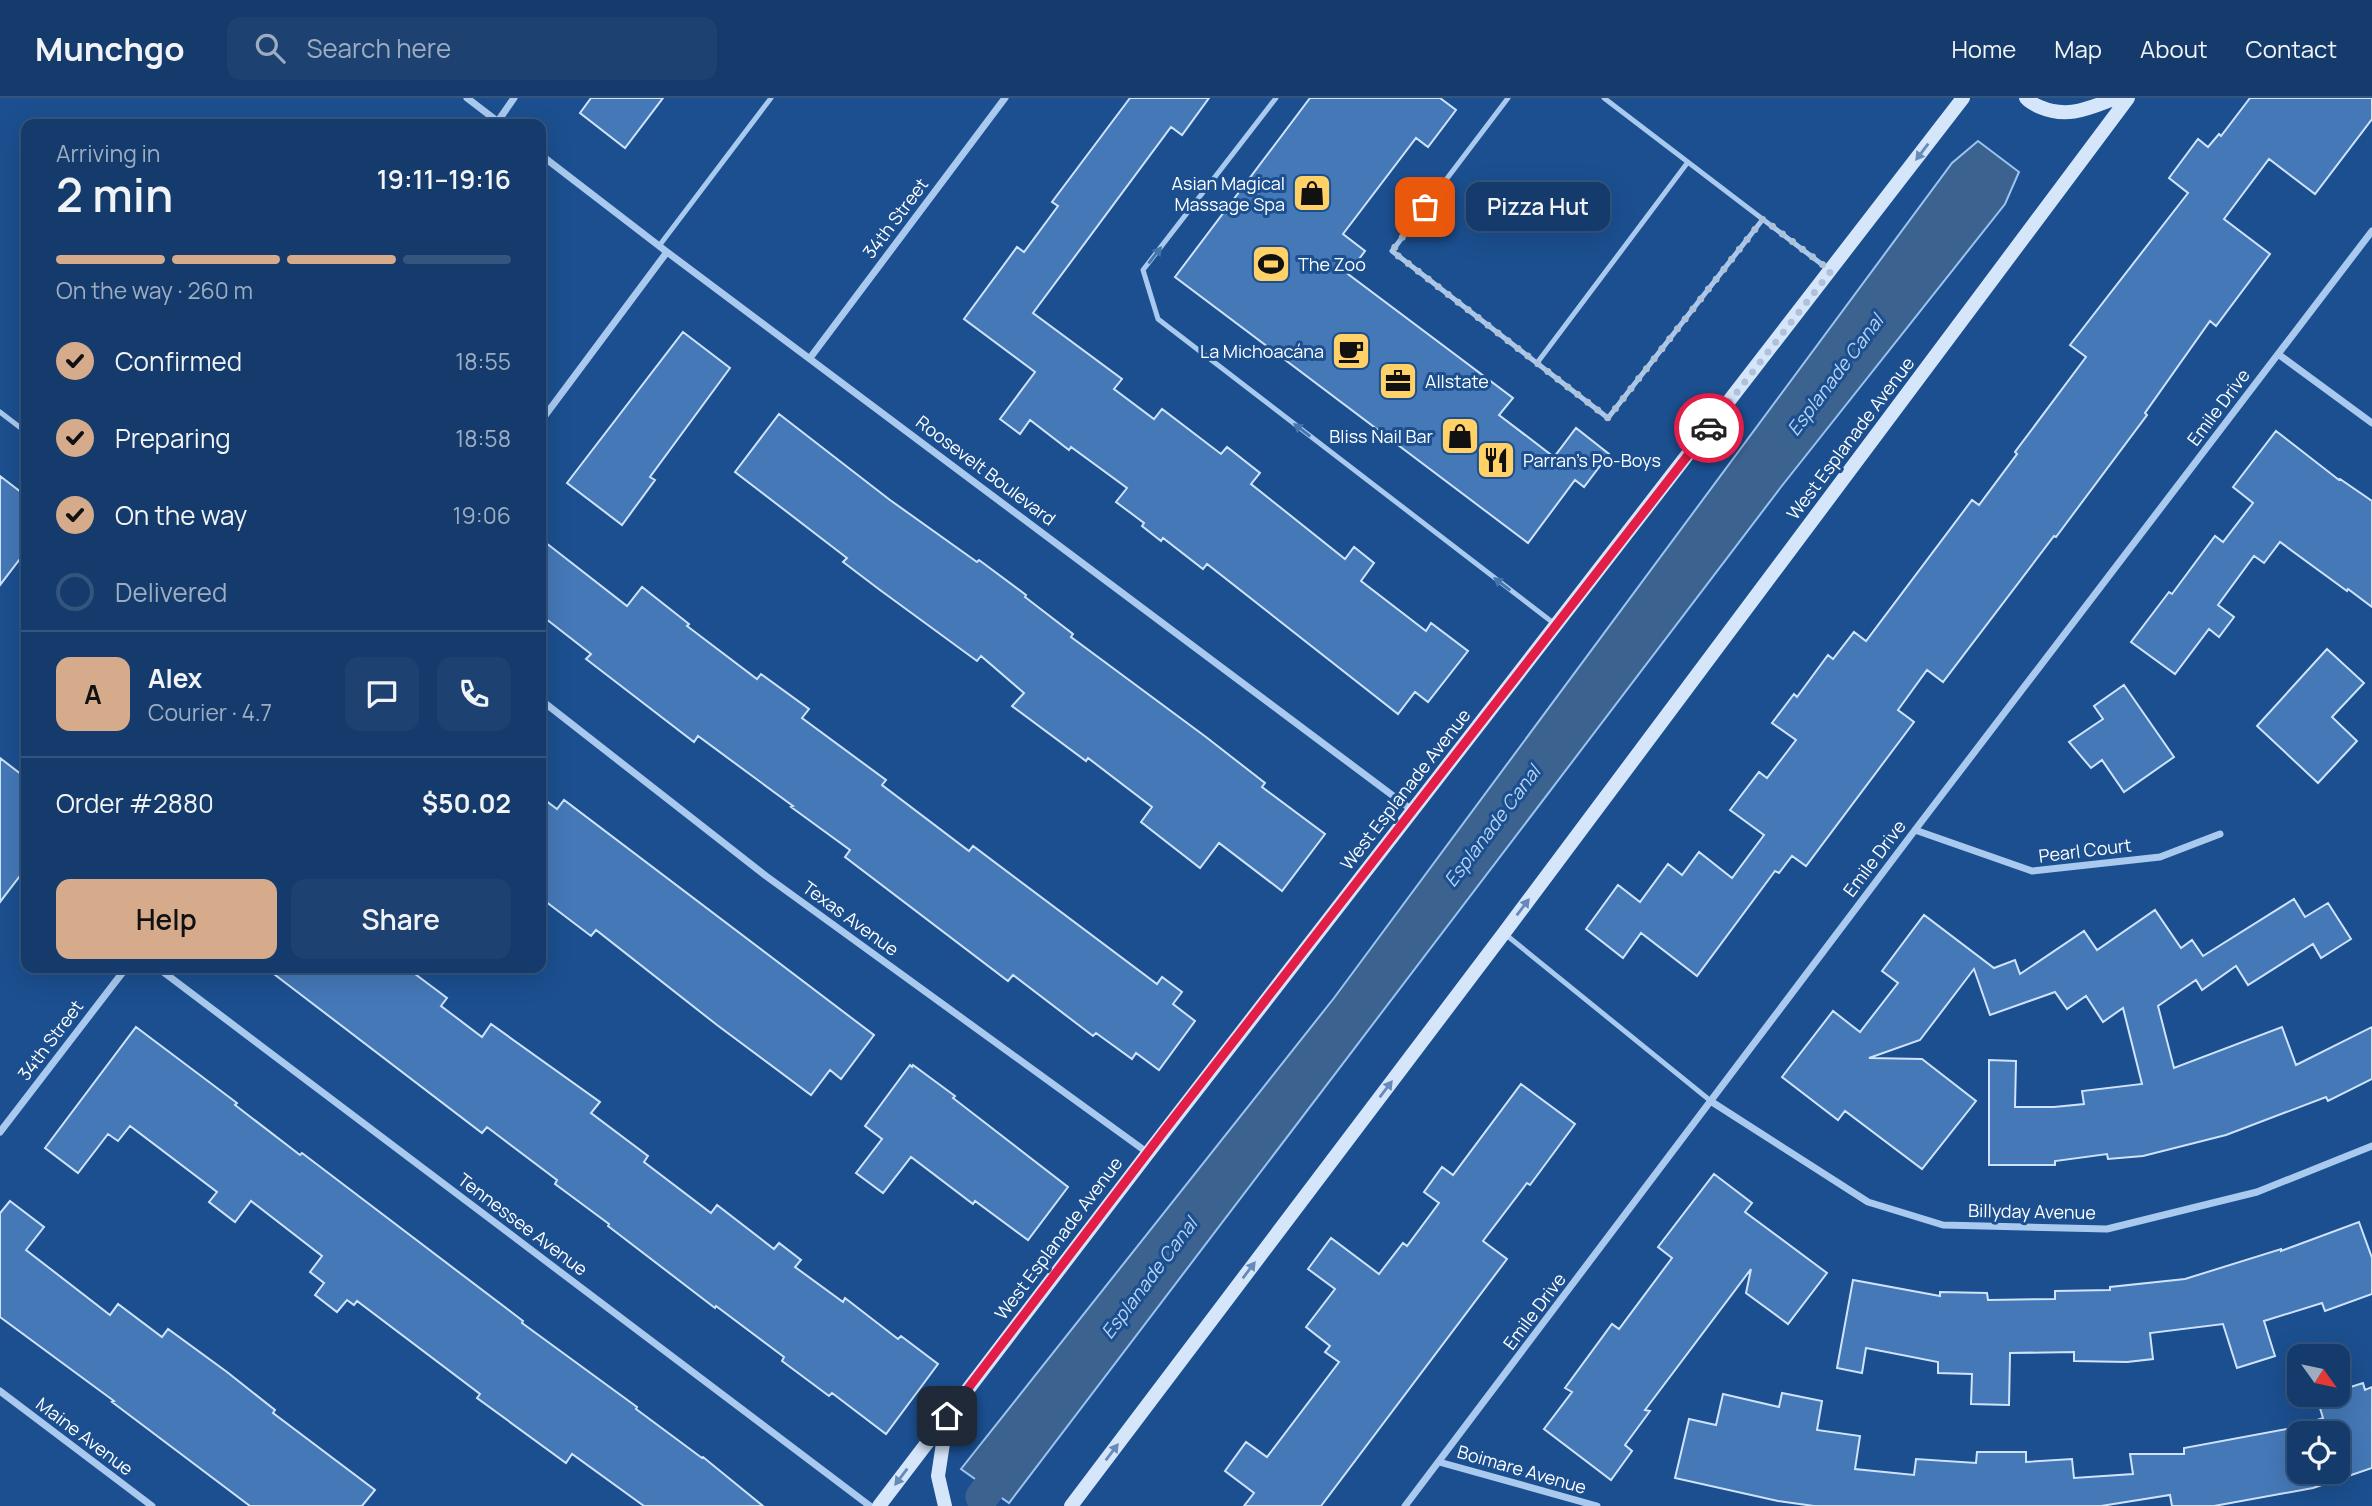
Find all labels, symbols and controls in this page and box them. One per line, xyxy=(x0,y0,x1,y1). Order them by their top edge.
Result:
search box xyxy=(227,17,717,80)
text: Munchgo xyxy=(35,26,185,71)
icon: search xyxy=(251,29,289,67)
text: Search here xyxy=(307,30,451,66)
text: Home xyxy=(1951,32,2016,65)
text: Map xyxy=(2054,32,2102,65)
text: About xyxy=(2140,32,2208,65)
text: Contact xyxy=(2246,32,2337,65)
text: Arriving in xyxy=(56,137,161,169)
one-way arrow xyxy=(1915,143,1930,161)
text: 19:11–19:16 xyxy=(377,161,511,197)
text: 2 min xyxy=(56,163,173,226)
place label: Asian Magical Massage Spa xyxy=(1172,171,1285,216)
shop icon: Asian Magical Massage Spa xyxy=(1291,172,1333,214)
street label: 34th Street xyxy=(857,173,933,263)
pin xyxy=(1395,177,1455,237)
callout: Pizza Hut xyxy=(1467,182,1610,232)
icon: bag xyxy=(1406,188,1444,226)
text: Pizza Hut xyxy=(1487,190,1589,222)
sports icon: The Zoo xyxy=(1250,243,1292,285)
one-way arrow xyxy=(1148,246,1163,264)
place label: The Zoo xyxy=(1298,252,1366,276)
text: On the way · 260 m xyxy=(56,274,253,306)
water label: Esplanade Canal xyxy=(1781,307,1891,441)
cafe icon: La Michoacána xyxy=(1330,330,1372,372)
place label: La Michoacána xyxy=(1200,339,1324,363)
icon: check xyxy=(56,342,94,380)
text: Confirmed xyxy=(115,343,242,379)
text: 18:55 xyxy=(455,345,511,377)
street label: West Esplanade Avenue xyxy=(1781,352,1919,524)
office icon: Allstate xyxy=(1377,360,1419,402)
street label: Emile Drive xyxy=(2181,364,2255,450)
place label: Allstate xyxy=(1425,369,1489,393)
courier xyxy=(1674,393,1744,463)
icon: car xyxy=(1690,409,1728,447)
street label: Roosevelt Boulevard xyxy=(911,410,1061,530)
shop icon: Bliss Nail Bar xyxy=(1439,415,1481,457)
icon: check xyxy=(56,419,94,457)
text: Preparing xyxy=(115,420,231,456)
text: 18:58 xyxy=(455,422,511,454)
one-way arrow xyxy=(1293,423,1311,437)
place label: Bliss Nail Bar xyxy=(1329,424,1434,448)
restaurant icon: Parran's Po-Boys xyxy=(1475,439,1517,481)
place label: Parran's Po-Boys xyxy=(1523,448,1661,472)
icon: check xyxy=(56,496,94,534)
text: On the way xyxy=(115,497,247,533)
text: 19:06 xyxy=(453,499,511,531)
text: Delivered xyxy=(115,574,227,610)
one-way arrow xyxy=(1493,576,1511,591)
button: chat xyxy=(345,657,419,731)
button: phone xyxy=(437,657,511,731)
text: Alex xyxy=(148,660,202,696)
text: A xyxy=(84,676,102,712)
text: Courier · 4.7 xyxy=(148,696,272,728)
street label: West Esplanade Avenue xyxy=(1335,704,1475,874)
water label: Esplanade Canal xyxy=(1438,758,1548,892)
text: Order #2880 xyxy=(56,785,214,821)
text: $50.02 xyxy=(422,785,511,821)
street label: Emile Drive xyxy=(1837,815,1911,901)
street label: Pearl Court xyxy=(2037,832,2133,868)
street label: Texas Avenue xyxy=(798,875,904,961)
button: Help xyxy=(56,879,277,959)
button: Share xyxy=(291,879,511,959)
one-way arrow xyxy=(1516,898,1530,916)
street label: 34th Street xyxy=(12,995,88,1085)
one-way arrow xyxy=(1379,1080,1394,1098)
street label: West Esplanade Avenue xyxy=(989,1152,1127,1324)
street label: Tennessee Avenue xyxy=(453,1167,593,1281)
street label: Billyday Avenue xyxy=(1968,1198,2096,1224)
water label: Esplanade Canal xyxy=(1095,1210,1205,1344)
one-way arrow xyxy=(1242,1261,1256,1279)
street label: Emile Drive xyxy=(1497,1268,1571,1354)
north arrow xyxy=(2287,1344,2350,1407)
map controls xyxy=(2287,1344,2350,1484)
pin xyxy=(917,1386,977,1446)
street label: Maine Avenue xyxy=(32,1392,138,1480)
icon: home xyxy=(928,1397,966,1435)
button: locate xyxy=(2287,1421,2350,1484)
street label: Boimare Avenue xyxy=(1455,1439,1589,1499)
one-way arrow xyxy=(1104,1443,1119,1461)
one-way arrow xyxy=(893,1468,908,1486)

